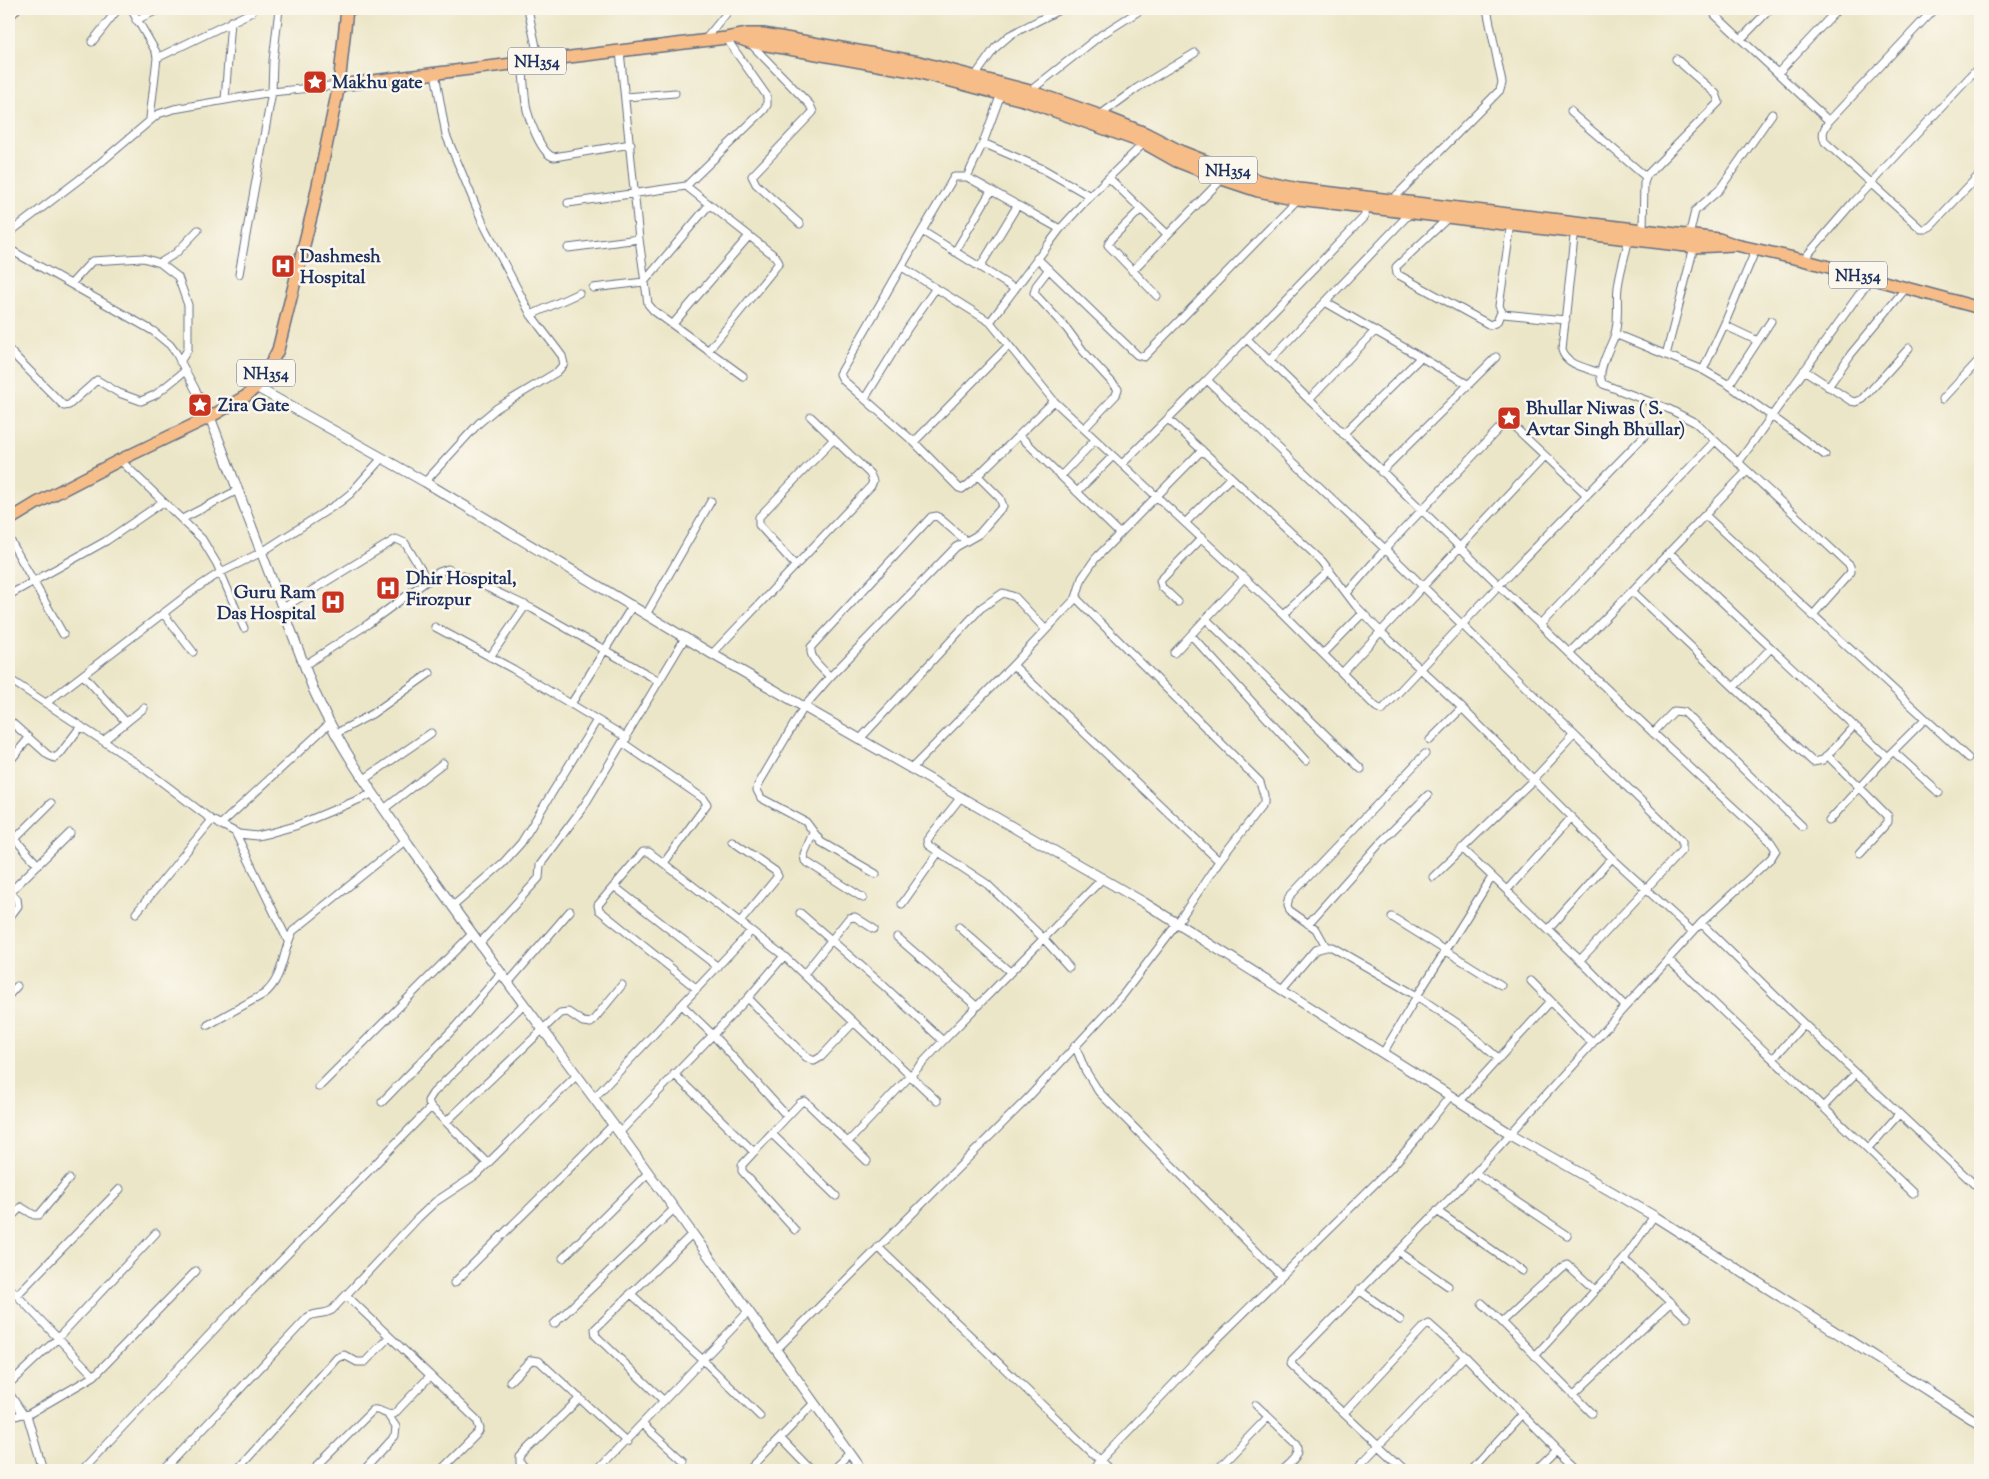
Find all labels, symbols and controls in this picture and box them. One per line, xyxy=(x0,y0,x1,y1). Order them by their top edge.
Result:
road number: NH354 xyxy=(508,48,566,74)
place icon: Makhu gate xyxy=(302,69,328,95)
place label: Makhu gate xyxy=(332,71,423,97)
road number: NH354 xyxy=(1199,156,1257,184)
place label: Dashmesh Hospital xyxy=(300,245,381,292)
hospital icon: Dashmesh Hospital xyxy=(270,253,296,279)
road number: NH354 xyxy=(1829,262,1887,288)
road number: NH354 xyxy=(237,359,295,386)
place icon: Zira Gate xyxy=(187,392,213,418)
place label: Zira Gate xyxy=(218,394,290,420)
place label: Bhullar Niwas ( S. Avtar Singh Bhullar) xyxy=(1526,397,1685,444)
place icon: Bhullar Niwas ( S. Avtar Singh Bhullar) xyxy=(1496,405,1522,431)
place label: Dhir Hospital, Firozpur xyxy=(406,567,517,614)
hospital icon: Dhir Hospital, Firozpur xyxy=(375,575,401,601)
place label: Guru Ram Das Hospital xyxy=(217,581,317,628)
hospital icon: Guru Ram Das Hospital xyxy=(320,589,346,615)

